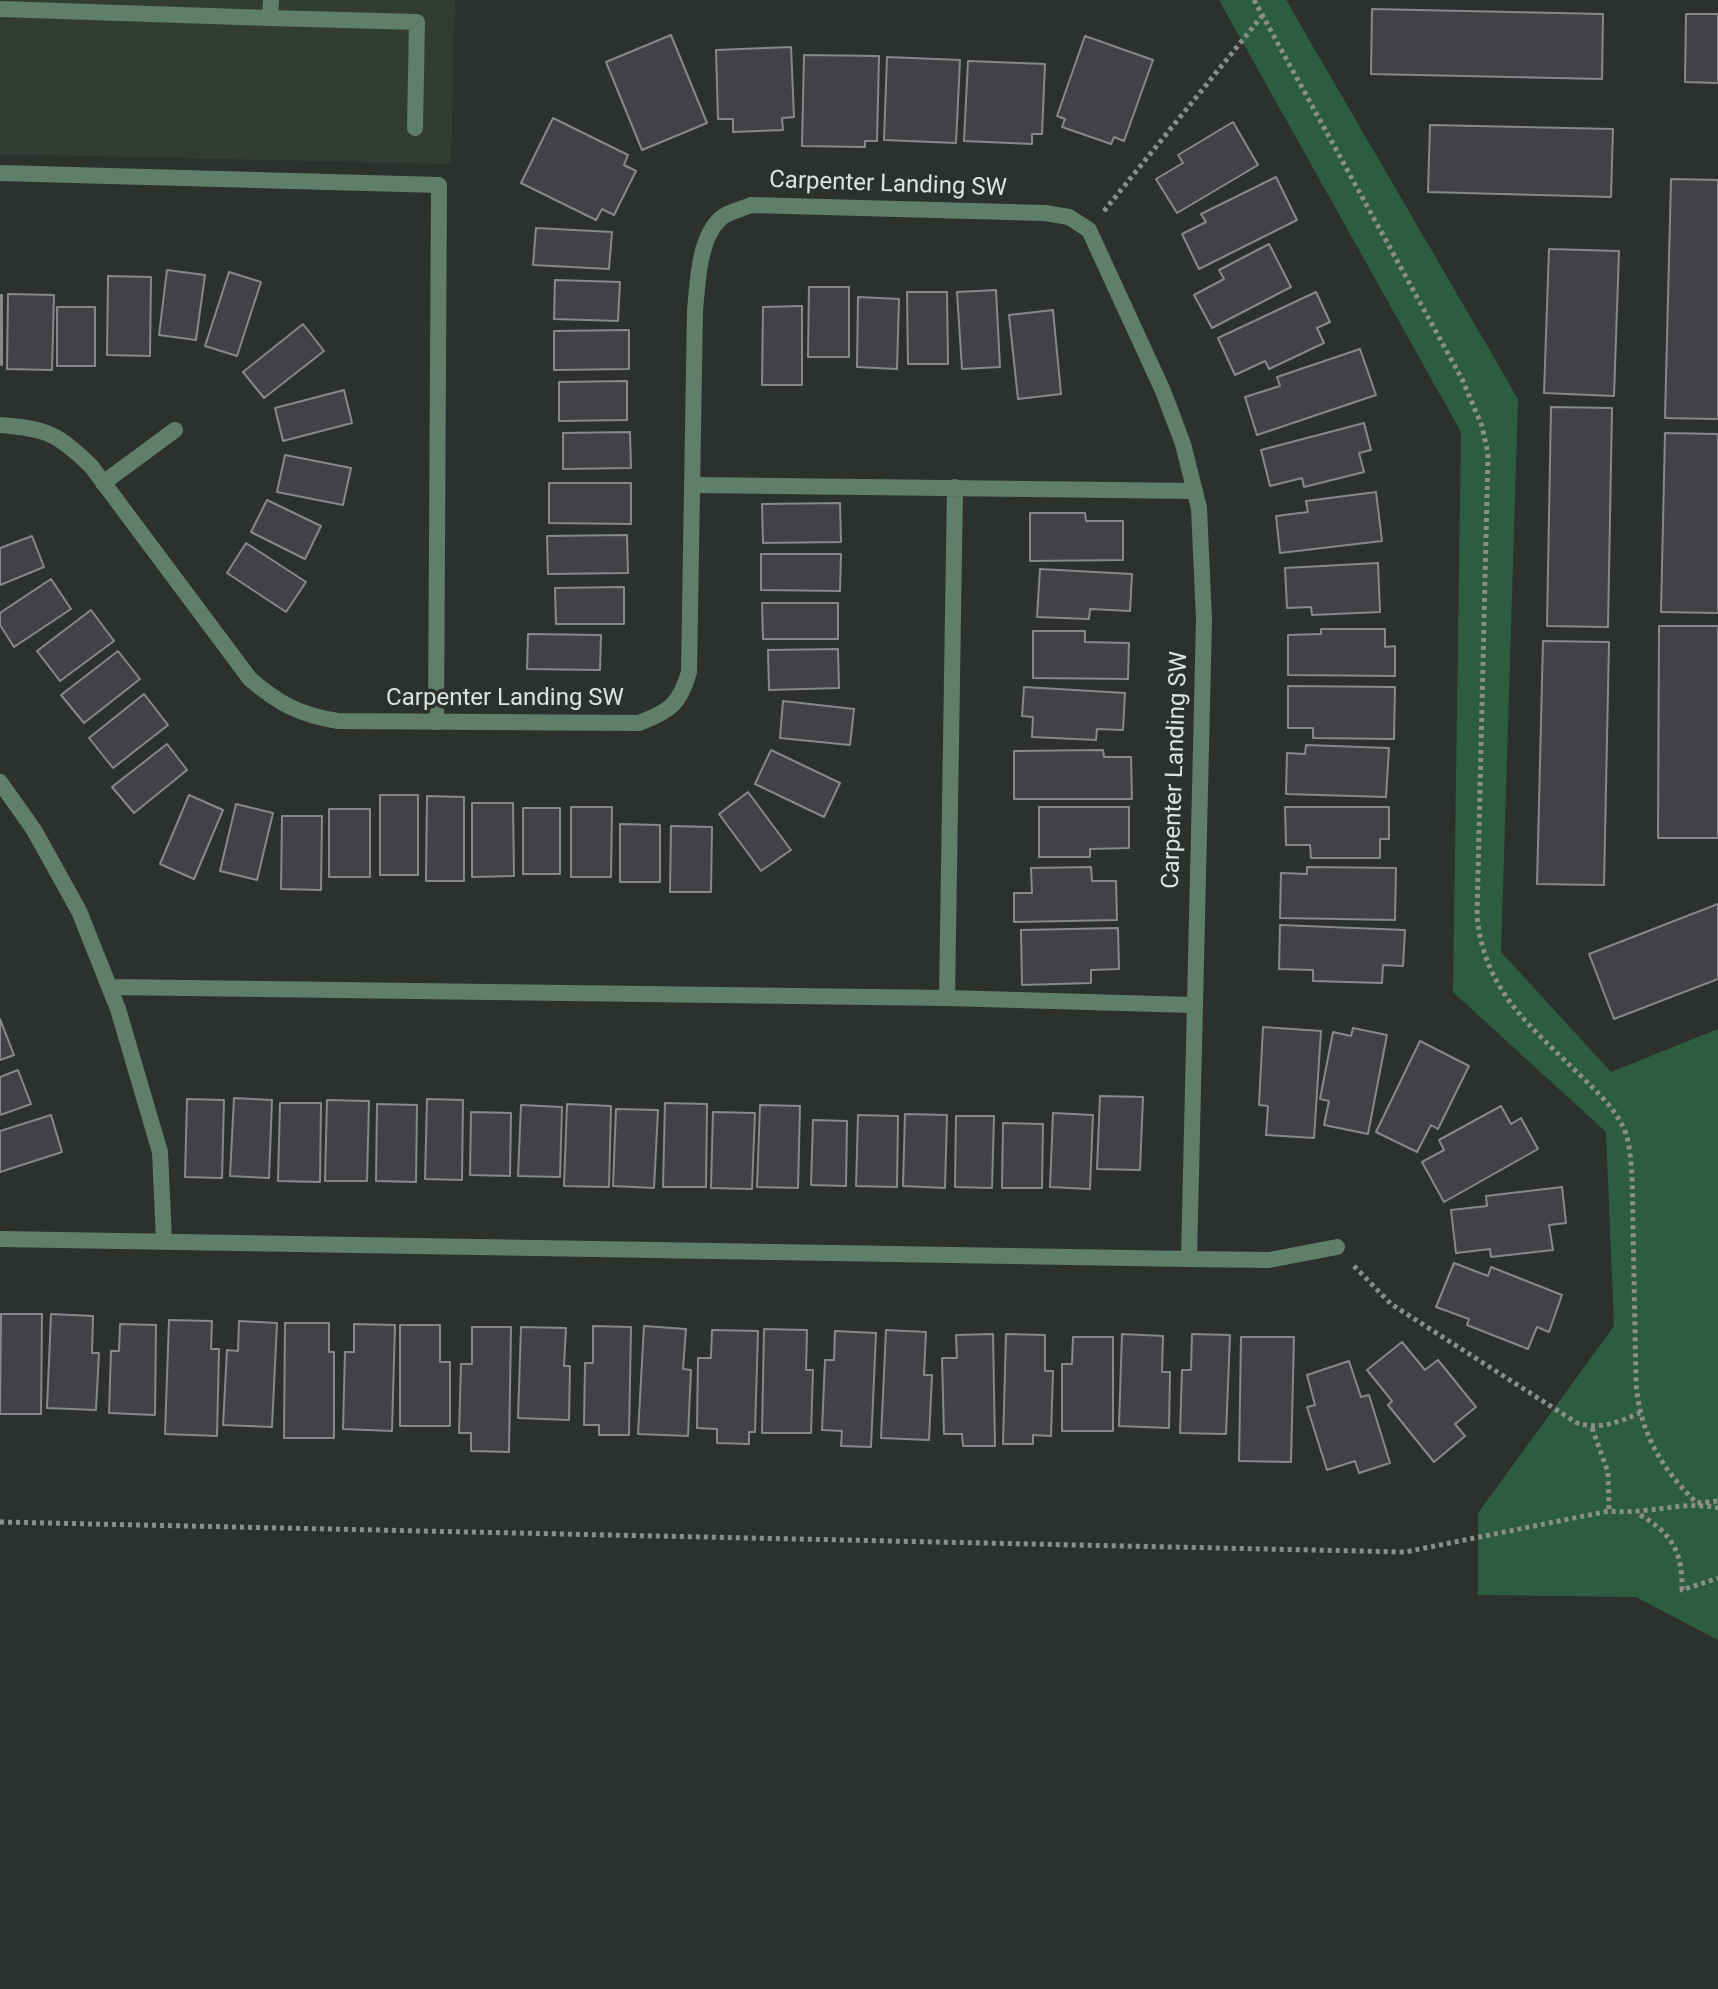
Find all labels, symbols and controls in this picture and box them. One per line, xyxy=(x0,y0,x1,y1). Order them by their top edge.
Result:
street label: Carpenter Landing SW xyxy=(769,166,1007,204)
street label: Carpenter Landing SW xyxy=(1157,651,1195,889)
street label: Carpenter Landing SW xyxy=(386,685,624,713)

